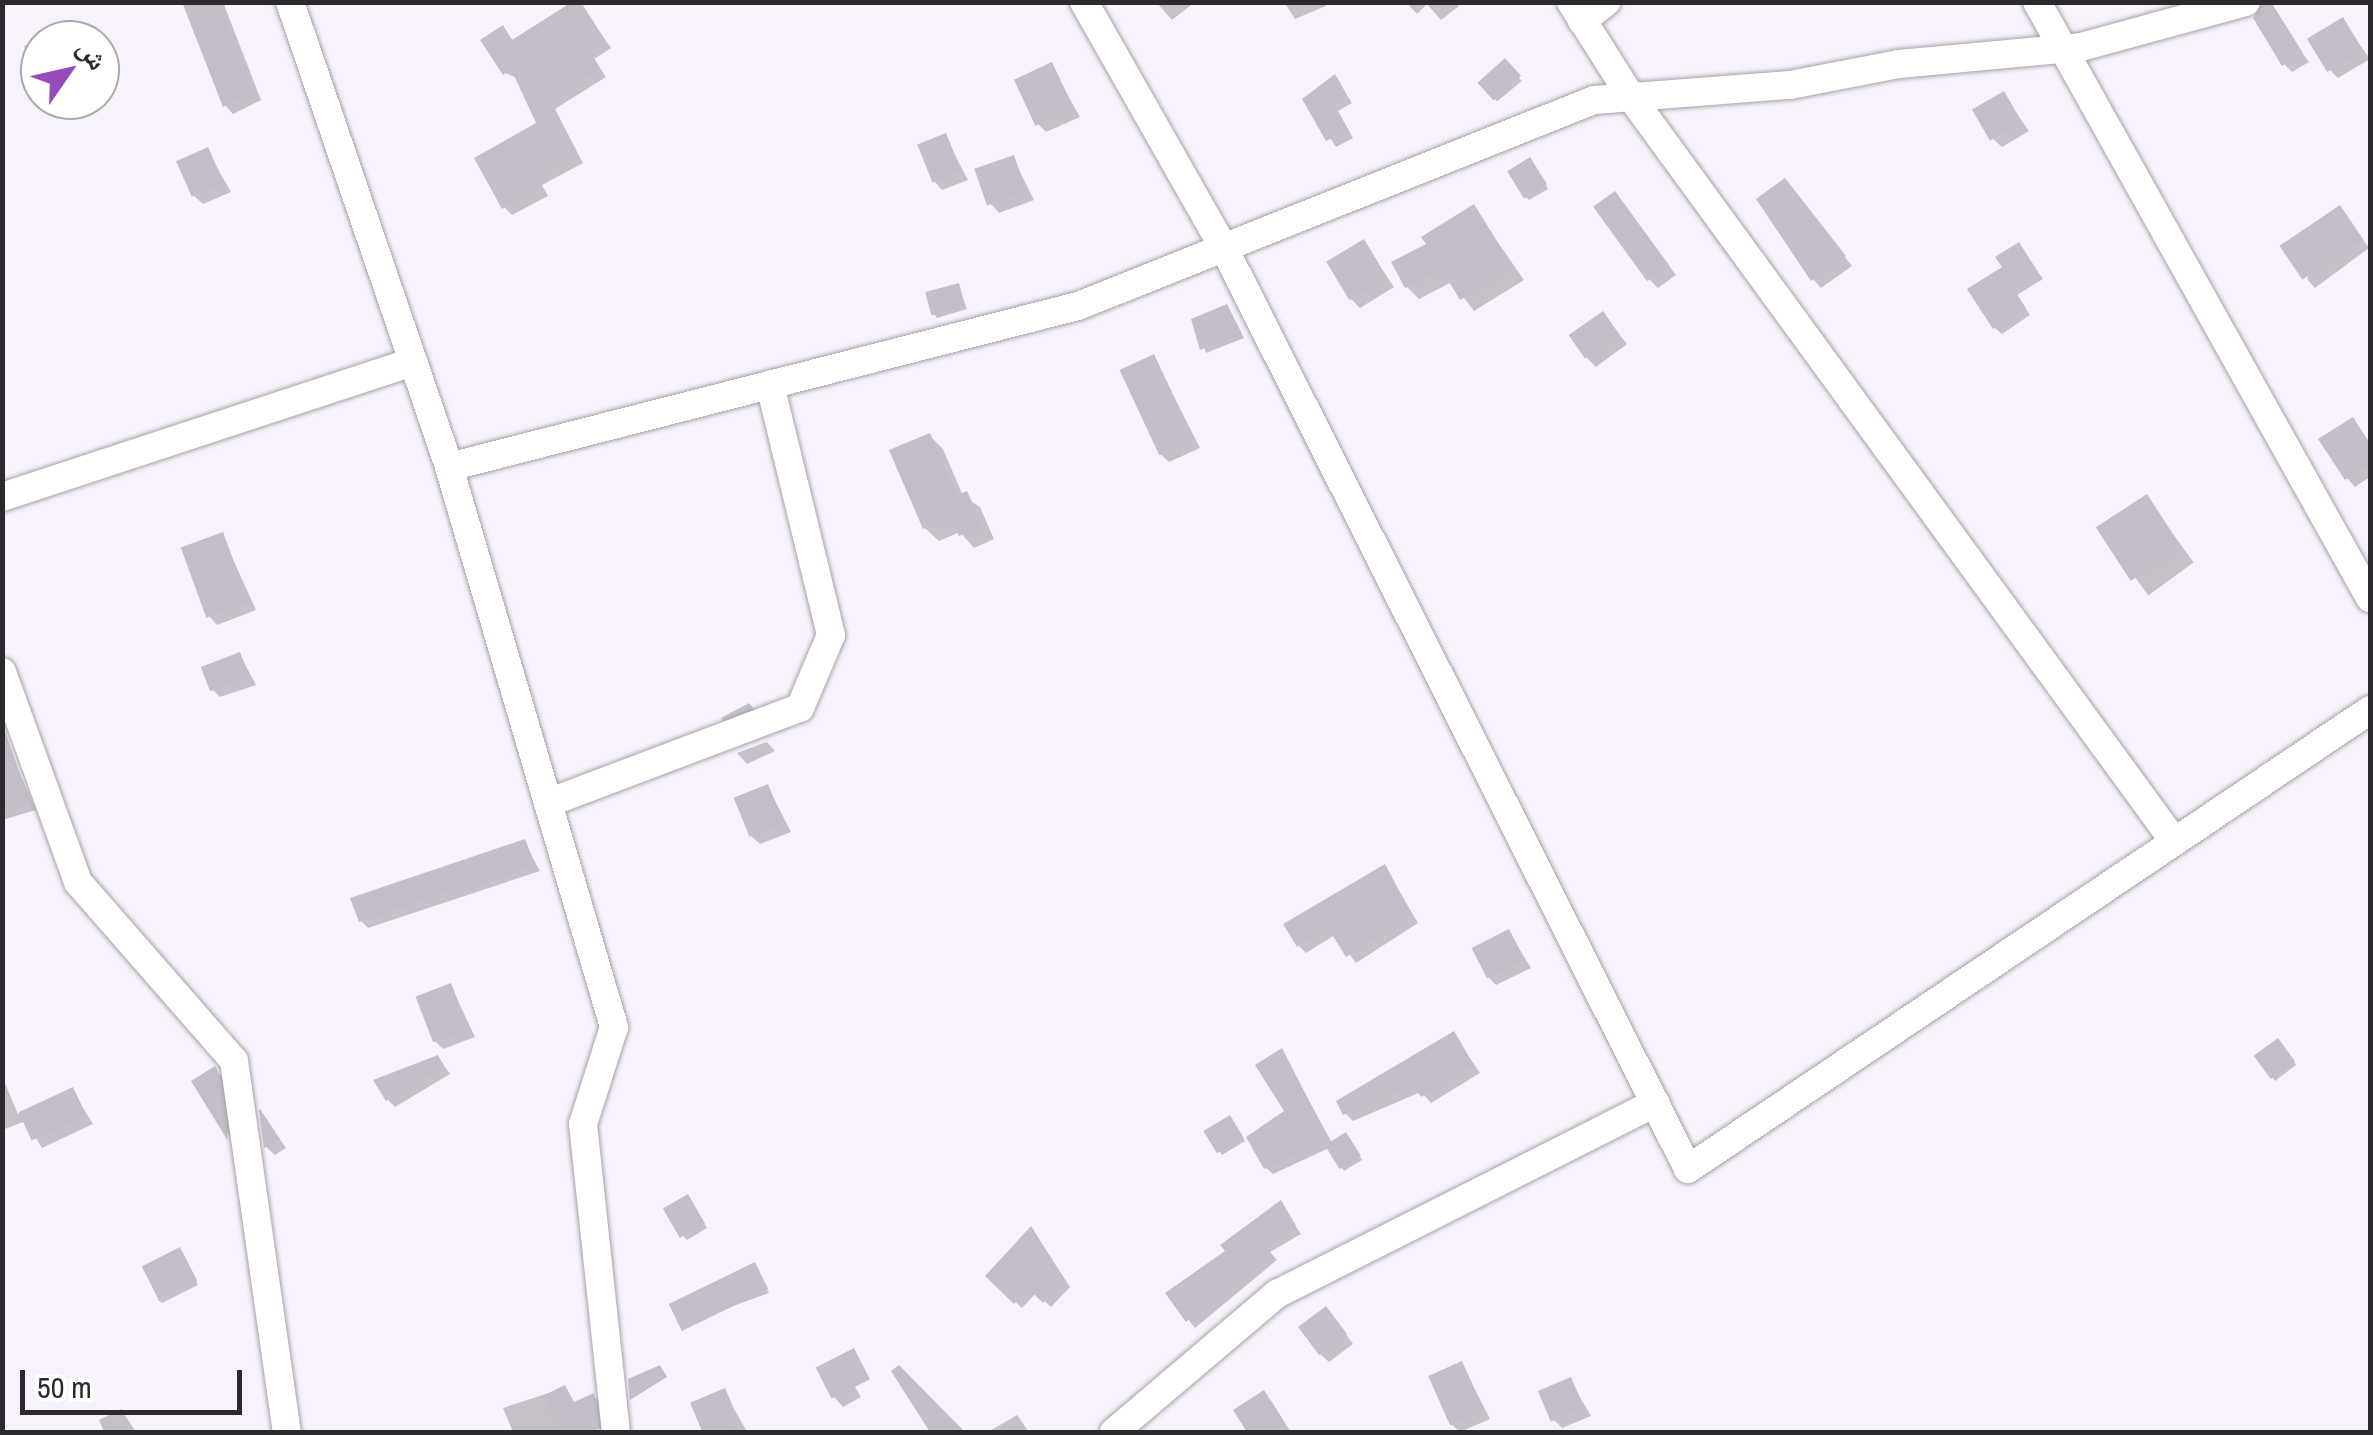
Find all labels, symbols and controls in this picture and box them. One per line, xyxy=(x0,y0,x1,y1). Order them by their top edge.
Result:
north arrow xyxy=(20,20,120,120)
text: ش xyxy=(69,31,117,77)
scale bar xyxy=(25,1350,248,1412)
text: 50 m xyxy=(37,1367,92,1407)

